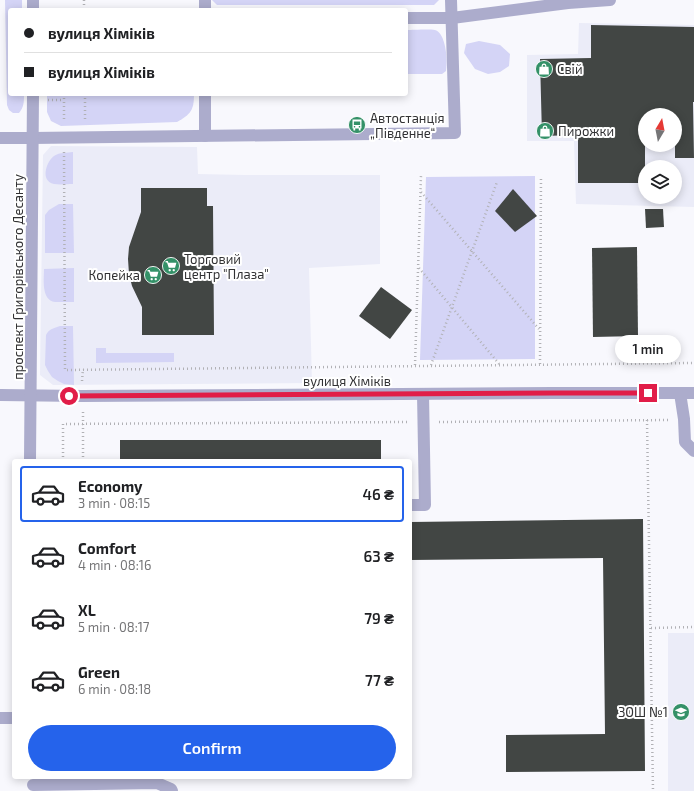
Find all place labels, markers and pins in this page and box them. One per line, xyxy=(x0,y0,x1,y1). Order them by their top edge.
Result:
shop icon: Свій xyxy=(534,59,554,79)
place label: Свій xyxy=(557,61,583,77)
place label: Автостанція „Південне“ xyxy=(370,110,444,141)
bus stop icon: Автостанція „Південне“ xyxy=(347,115,367,135)
shop icon: Пирожки xyxy=(535,121,555,141)
place label: Пирожки xyxy=(558,123,614,139)
place label: Торговий центр "Плаза" xyxy=(184,251,269,282)
supermarket icon: Торговий центр "Плаза" xyxy=(161,256,181,276)
supermarket icon: Копейка xyxy=(143,265,163,285)
place label: Копейка xyxy=(89,267,140,283)
school or university icon: ЗОШ №1 xyxy=(671,702,691,722)
place label: ЗОШ №1 xyxy=(618,704,668,720)

